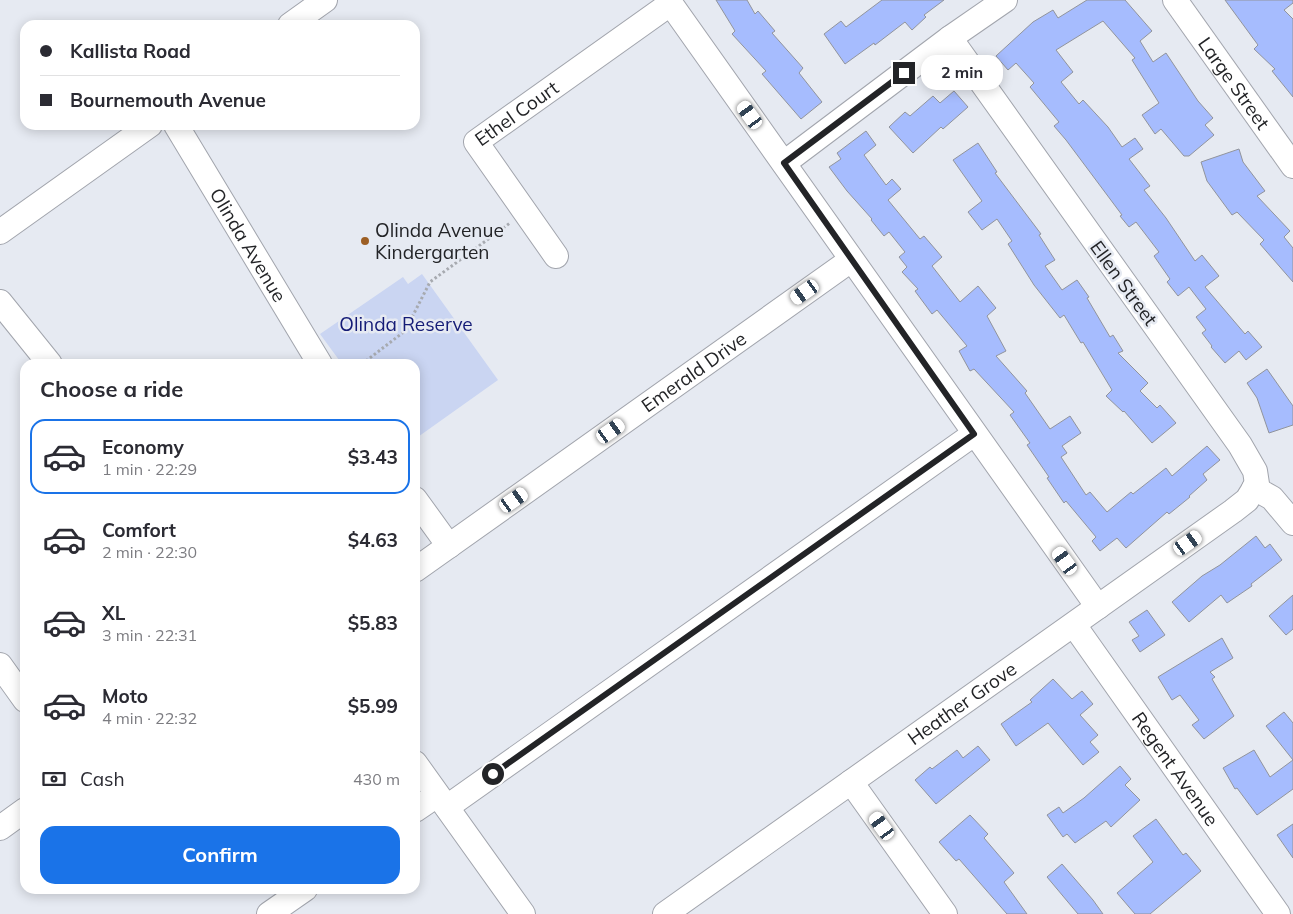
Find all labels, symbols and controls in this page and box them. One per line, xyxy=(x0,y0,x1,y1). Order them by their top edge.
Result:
street label: Large Street xyxy=(1193,32,1275,134)
text: Kallista Road xyxy=(70,39,191,63)
callout: 2 min xyxy=(922,56,1004,90)
route end xyxy=(893,62,915,84)
text: 2 min xyxy=(941,62,983,82)
street label: Ethel Court xyxy=(470,75,563,151)
text: Bournemouth Avenue xyxy=(70,88,266,112)
car xyxy=(735,98,764,132)
street label: Olinda Avenue xyxy=(205,184,292,306)
place label: Olinda Avenue Kindergarten xyxy=(375,218,504,264)
marker: Olinda Avenue Kindergarten xyxy=(359,235,371,247)
street label: Ellen Street xyxy=(1085,236,1163,330)
car xyxy=(788,277,821,307)
park label: Olinda Reserve xyxy=(339,312,473,336)
street label: Emerald Drive xyxy=(637,326,751,417)
text: Choose a ride xyxy=(40,375,183,403)
car xyxy=(594,416,627,446)
icon: car xyxy=(42,434,87,479)
text: Economy xyxy=(102,435,184,459)
text: $3.43 xyxy=(348,445,398,469)
text: 1 min · 22:29 xyxy=(102,459,197,479)
car xyxy=(497,485,530,515)
icon: car xyxy=(42,517,87,562)
text: Comfort xyxy=(102,518,176,542)
text: $4.63 xyxy=(348,528,398,552)
car xyxy=(1171,528,1204,558)
text: 2 min · 22:30 xyxy=(102,542,197,562)
car xyxy=(1050,544,1079,578)
icon: car xyxy=(42,600,87,645)
text: XL xyxy=(102,601,125,625)
text: $5.83 xyxy=(348,611,398,635)
text: 3 min · 22:31 xyxy=(102,625,197,645)
street label: Heather Grove xyxy=(903,657,1021,750)
icon: car xyxy=(42,683,87,728)
text: Moto xyxy=(102,684,148,708)
text: $5.99 xyxy=(348,694,398,718)
street label: Regent Avenue xyxy=(1127,707,1224,830)
text: 4 min · 22:32 xyxy=(102,708,197,728)
route start xyxy=(482,763,504,785)
icon: cash xyxy=(40,765,68,793)
text: Cash xyxy=(80,767,125,791)
text: 430 m xyxy=(353,769,400,789)
car xyxy=(867,809,896,843)
button: Confirm xyxy=(40,826,400,884)

